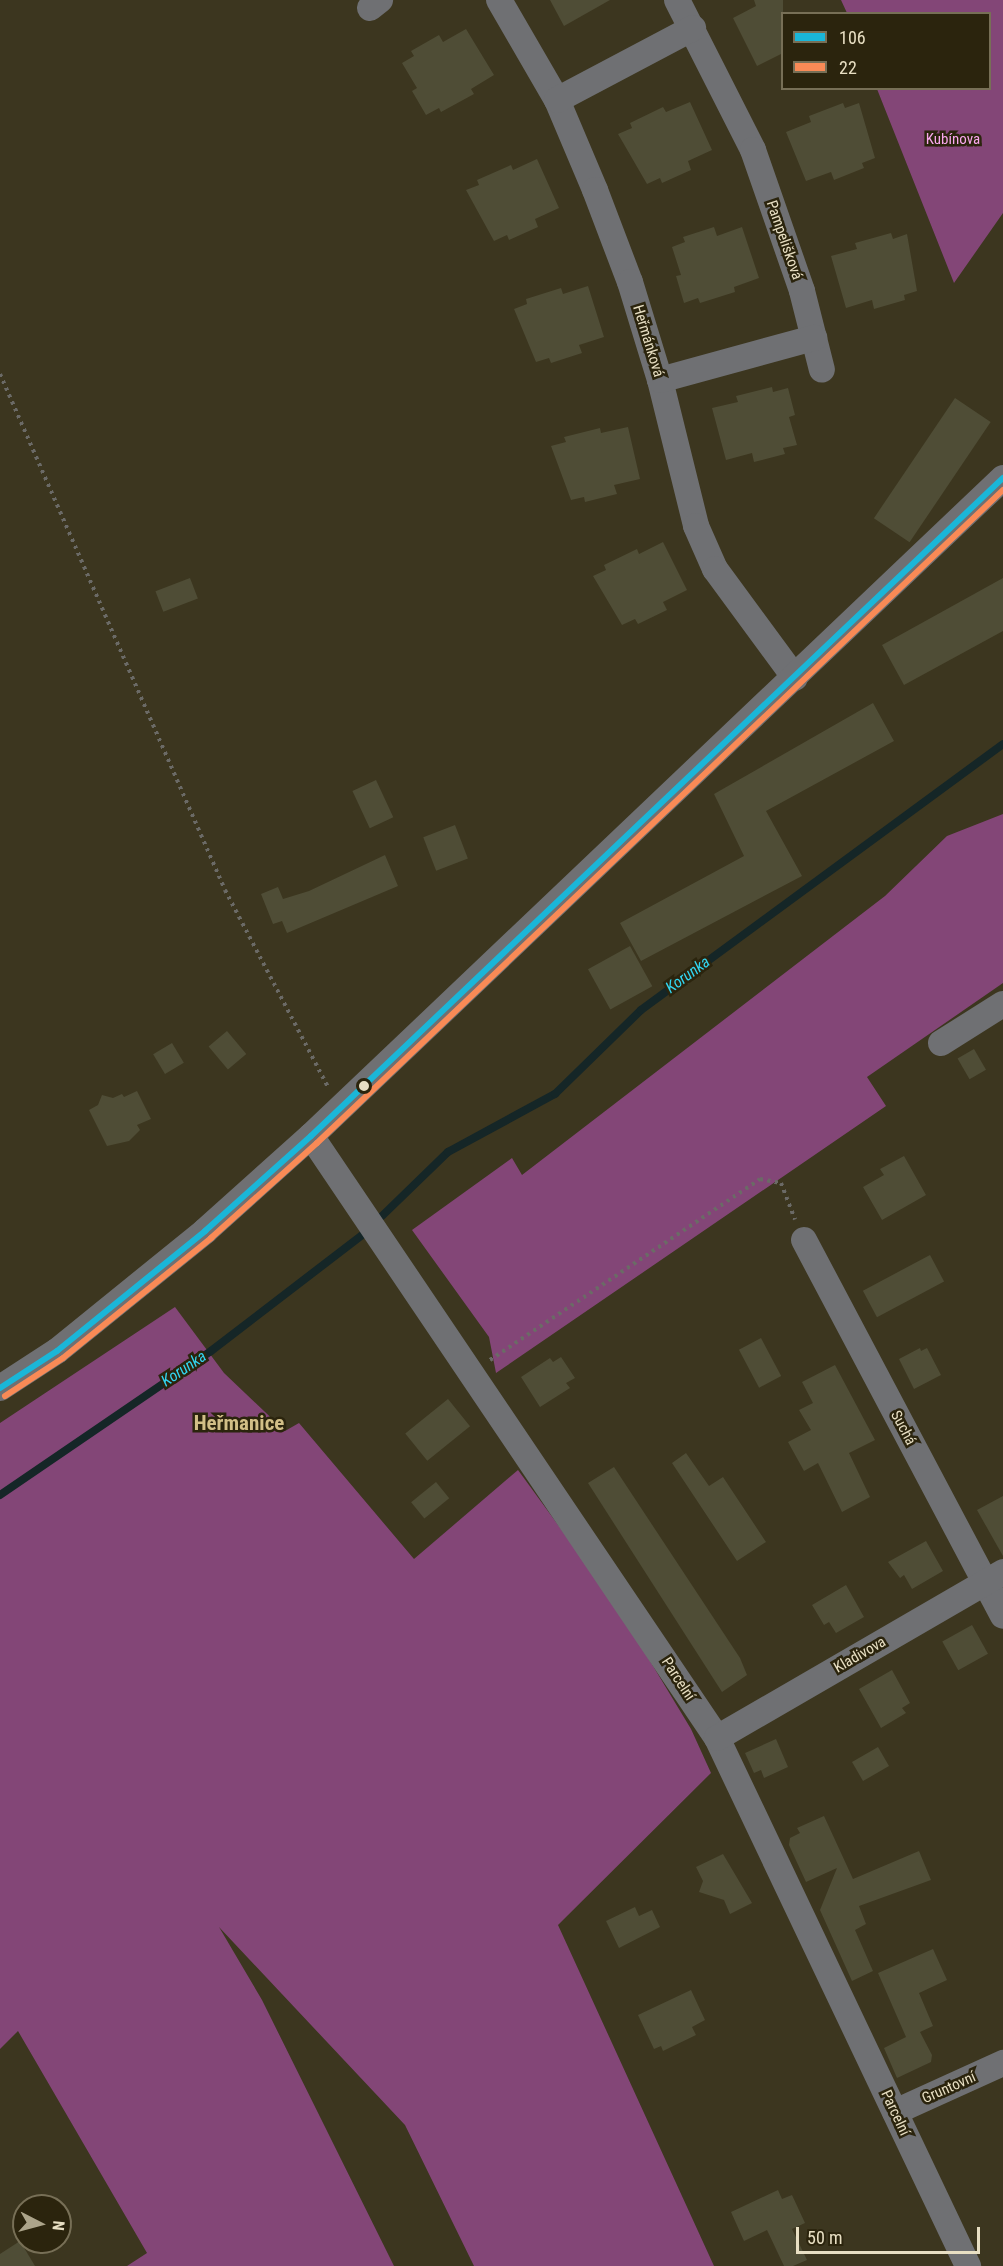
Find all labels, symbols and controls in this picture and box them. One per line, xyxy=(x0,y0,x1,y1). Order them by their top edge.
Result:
legend xyxy=(781,12,991,90)
text: 106 xyxy=(839,27,866,48)
text: 22 xyxy=(839,57,857,78)
park label: Kubínova xyxy=(926,131,980,149)
street label: Pampelišková xyxy=(762,198,806,282)
street label: Heřmánková xyxy=(629,303,667,379)
water label: Korunka xyxy=(662,952,714,998)
unlabelled marker xyxy=(358,1080,370,1092)
water label: Korunka xyxy=(158,1347,210,1391)
street label: Suchá xyxy=(887,1408,919,1448)
district label: Heřmanice xyxy=(194,1410,284,1436)
street label: Kladivova xyxy=(831,1633,889,1677)
street label: Parcelní xyxy=(657,1654,699,1704)
street label: Gruntovní xyxy=(919,2068,979,2108)
street label: Parcelní xyxy=(877,2087,913,2139)
north arrow xyxy=(12,2194,72,2254)
scale bar xyxy=(799,2215,984,2253)
text: N xyxy=(48,2220,68,2232)
text: 50 m xyxy=(807,2227,842,2248)

